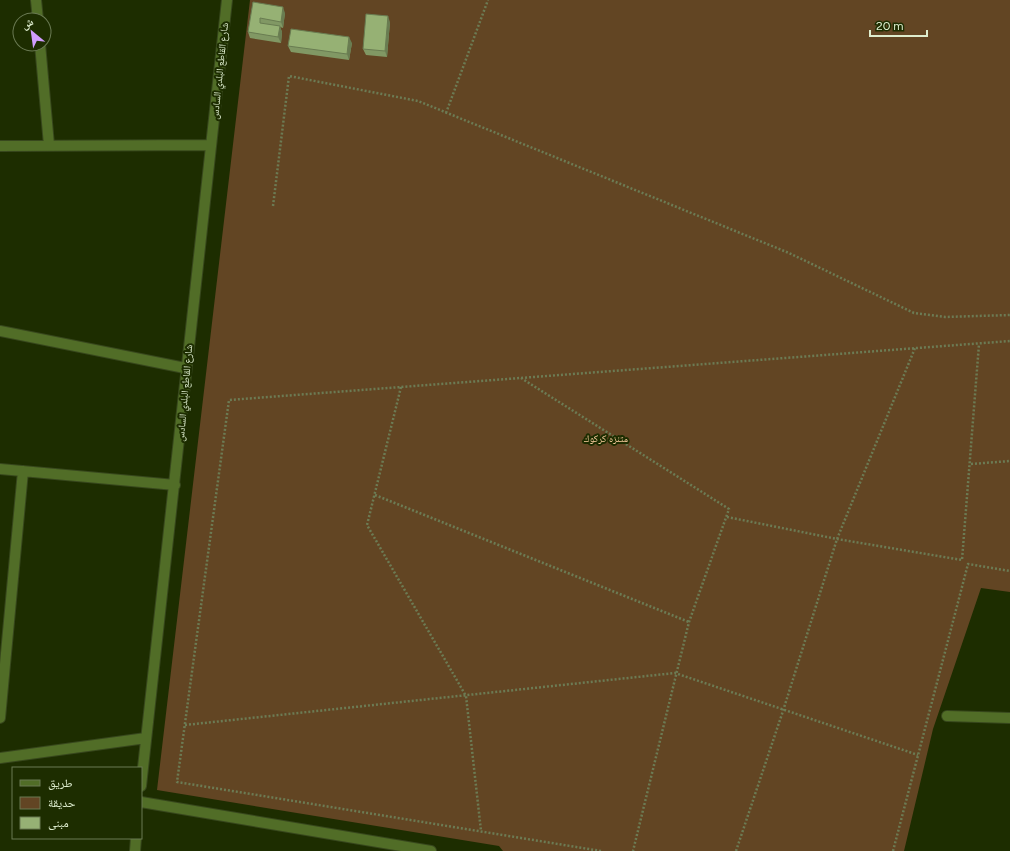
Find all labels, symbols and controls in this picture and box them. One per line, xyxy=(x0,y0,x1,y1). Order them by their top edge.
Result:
north arrow xyxy=(12,12,52,52)
scale bar xyxy=(870,12,927,38)
text: ش xyxy=(19,15,36,33)
text: 20 m xyxy=(876,19,904,33)
street label: شارع القاطع البلدي السادس xyxy=(208,22,233,120)
street label: شارع القاطع البلدي السادس xyxy=(174,344,197,442)
park label: متنزه كركوك xyxy=(584,432,629,445)
legend xyxy=(12,767,142,839)
text: طريق xyxy=(48,776,73,790)
text: حديقة xyxy=(48,796,76,810)
text: مبنى xyxy=(48,816,69,830)

